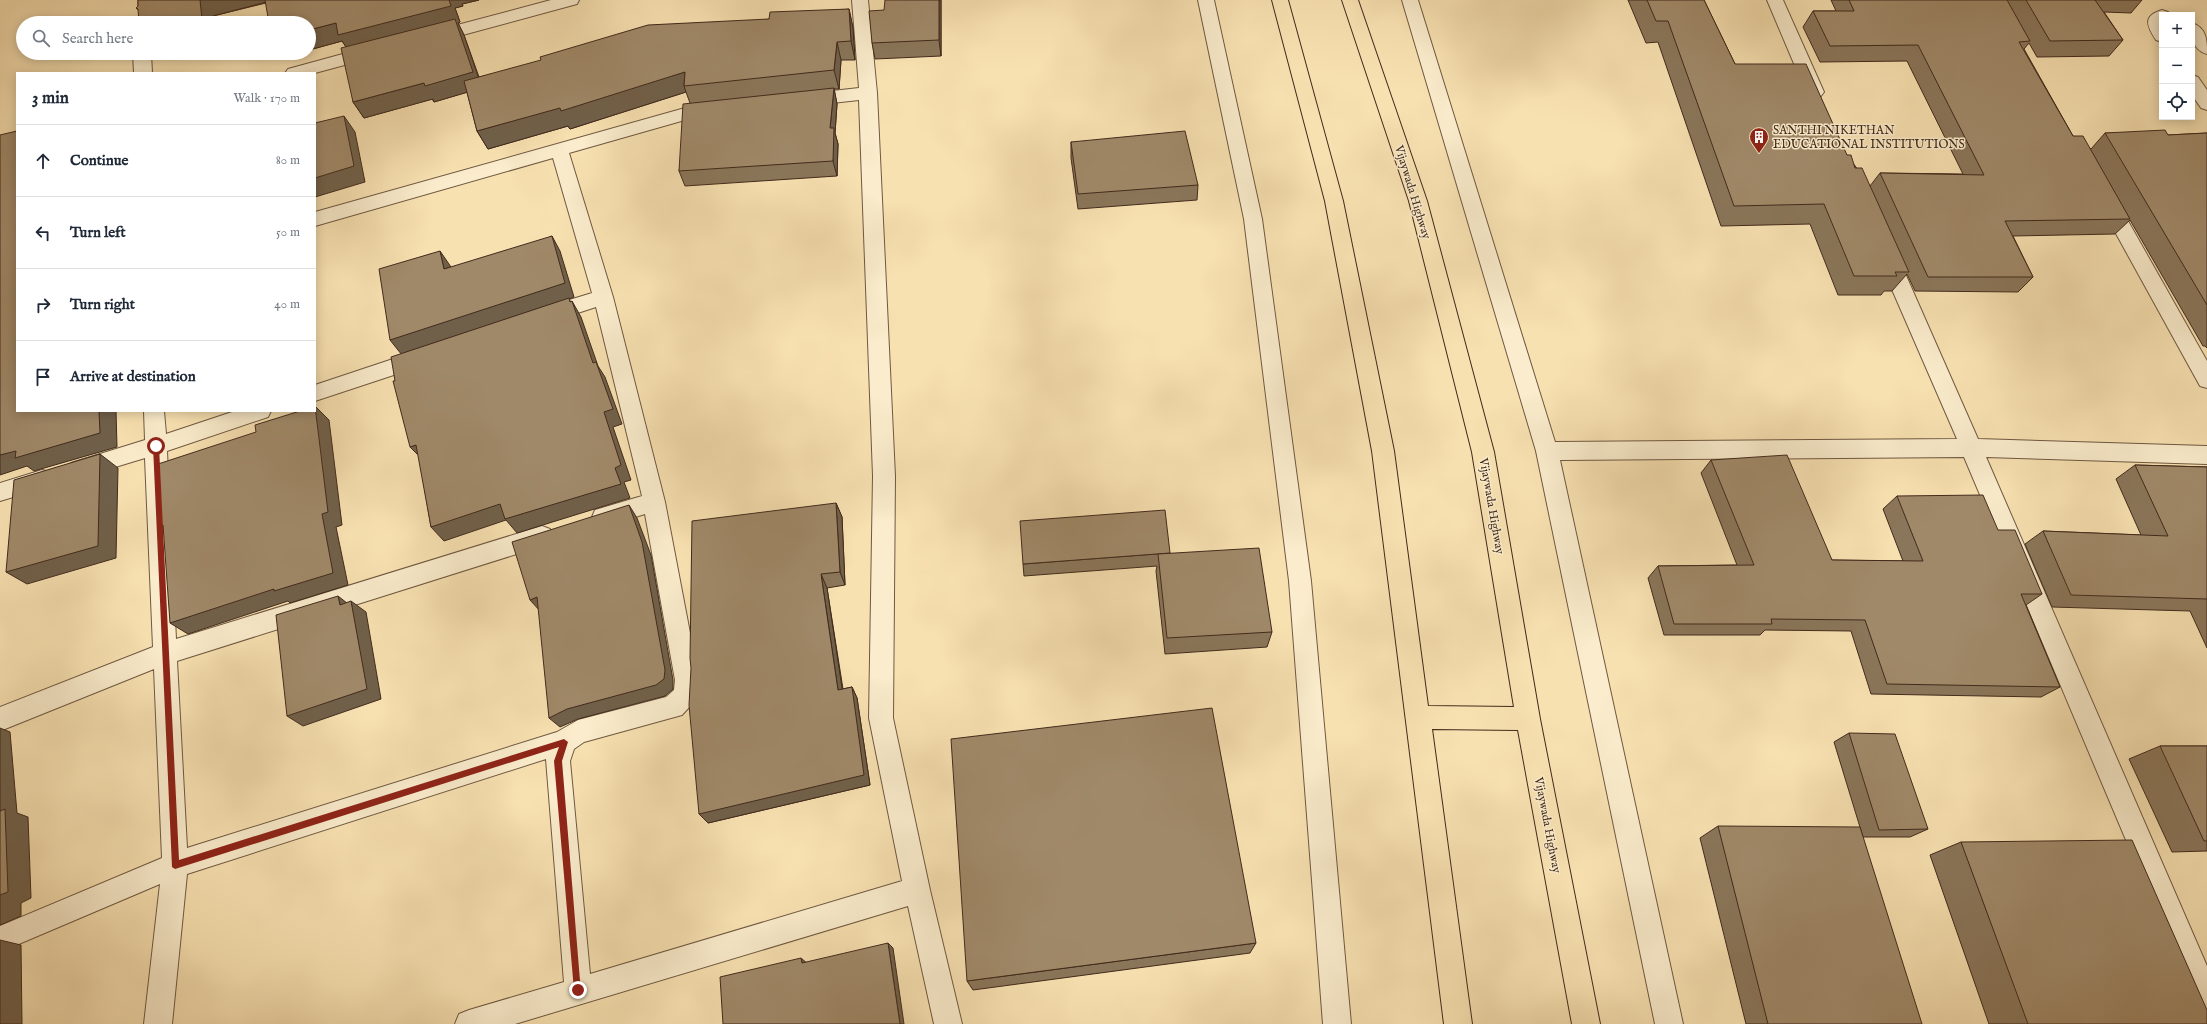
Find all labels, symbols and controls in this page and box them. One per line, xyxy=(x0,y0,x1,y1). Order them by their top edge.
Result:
map controls xyxy=(2159,12,2195,120)
button: + xyxy=(2159,12,2195,48)
search box xyxy=(16,16,316,60)
icon: search xyxy=(30,27,52,49)
text: Search here xyxy=(62,29,133,48)
button: − xyxy=(2159,48,2195,84)
button: locate xyxy=(2159,84,2195,120)
text: 3 min xyxy=(32,88,69,109)
text: Walk · 170 m xyxy=(234,90,300,107)
place label: SANTHI NIKETHAN EDUCATIONAL INSTITUTIONS xyxy=(1773,123,1965,152)
building icon: SANTHI NIKETHAN EDUCATIONAL INSTITUTIONS xyxy=(1748,126,1770,154)
street label: Vijaywada Highway xyxy=(1391,143,1434,241)
icon: ahead xyxy=(32,150,54,172)
text: Continue xyxy=(70,151,128,170)
text: 80 m xyxy=(276,152,300,169)
icon: left xyxy=(32,222,54,244)
text: Turn left xyxy=(70,223,126,242)
text: 50 m xyxy=(276,224,300,241)
icon: right xyxy=(32,294,54,316)
text: Turn right xyxy=(70,295,135,314)
text: 40 m xyxy=(274,296,300,313)
icon: arrive xyxy=(32,366,54,388)
text: Arrive at destination xyxy=(70,367,196,386)
route start xyxy=(147,437,165,455)
street label: Vijaywada Highway xyxy=(1476,456,1507,555)
street label: Vijaywada Highway xyxy=(1531,775,1564,874)
route end xyxy=(569,981,587,999)

